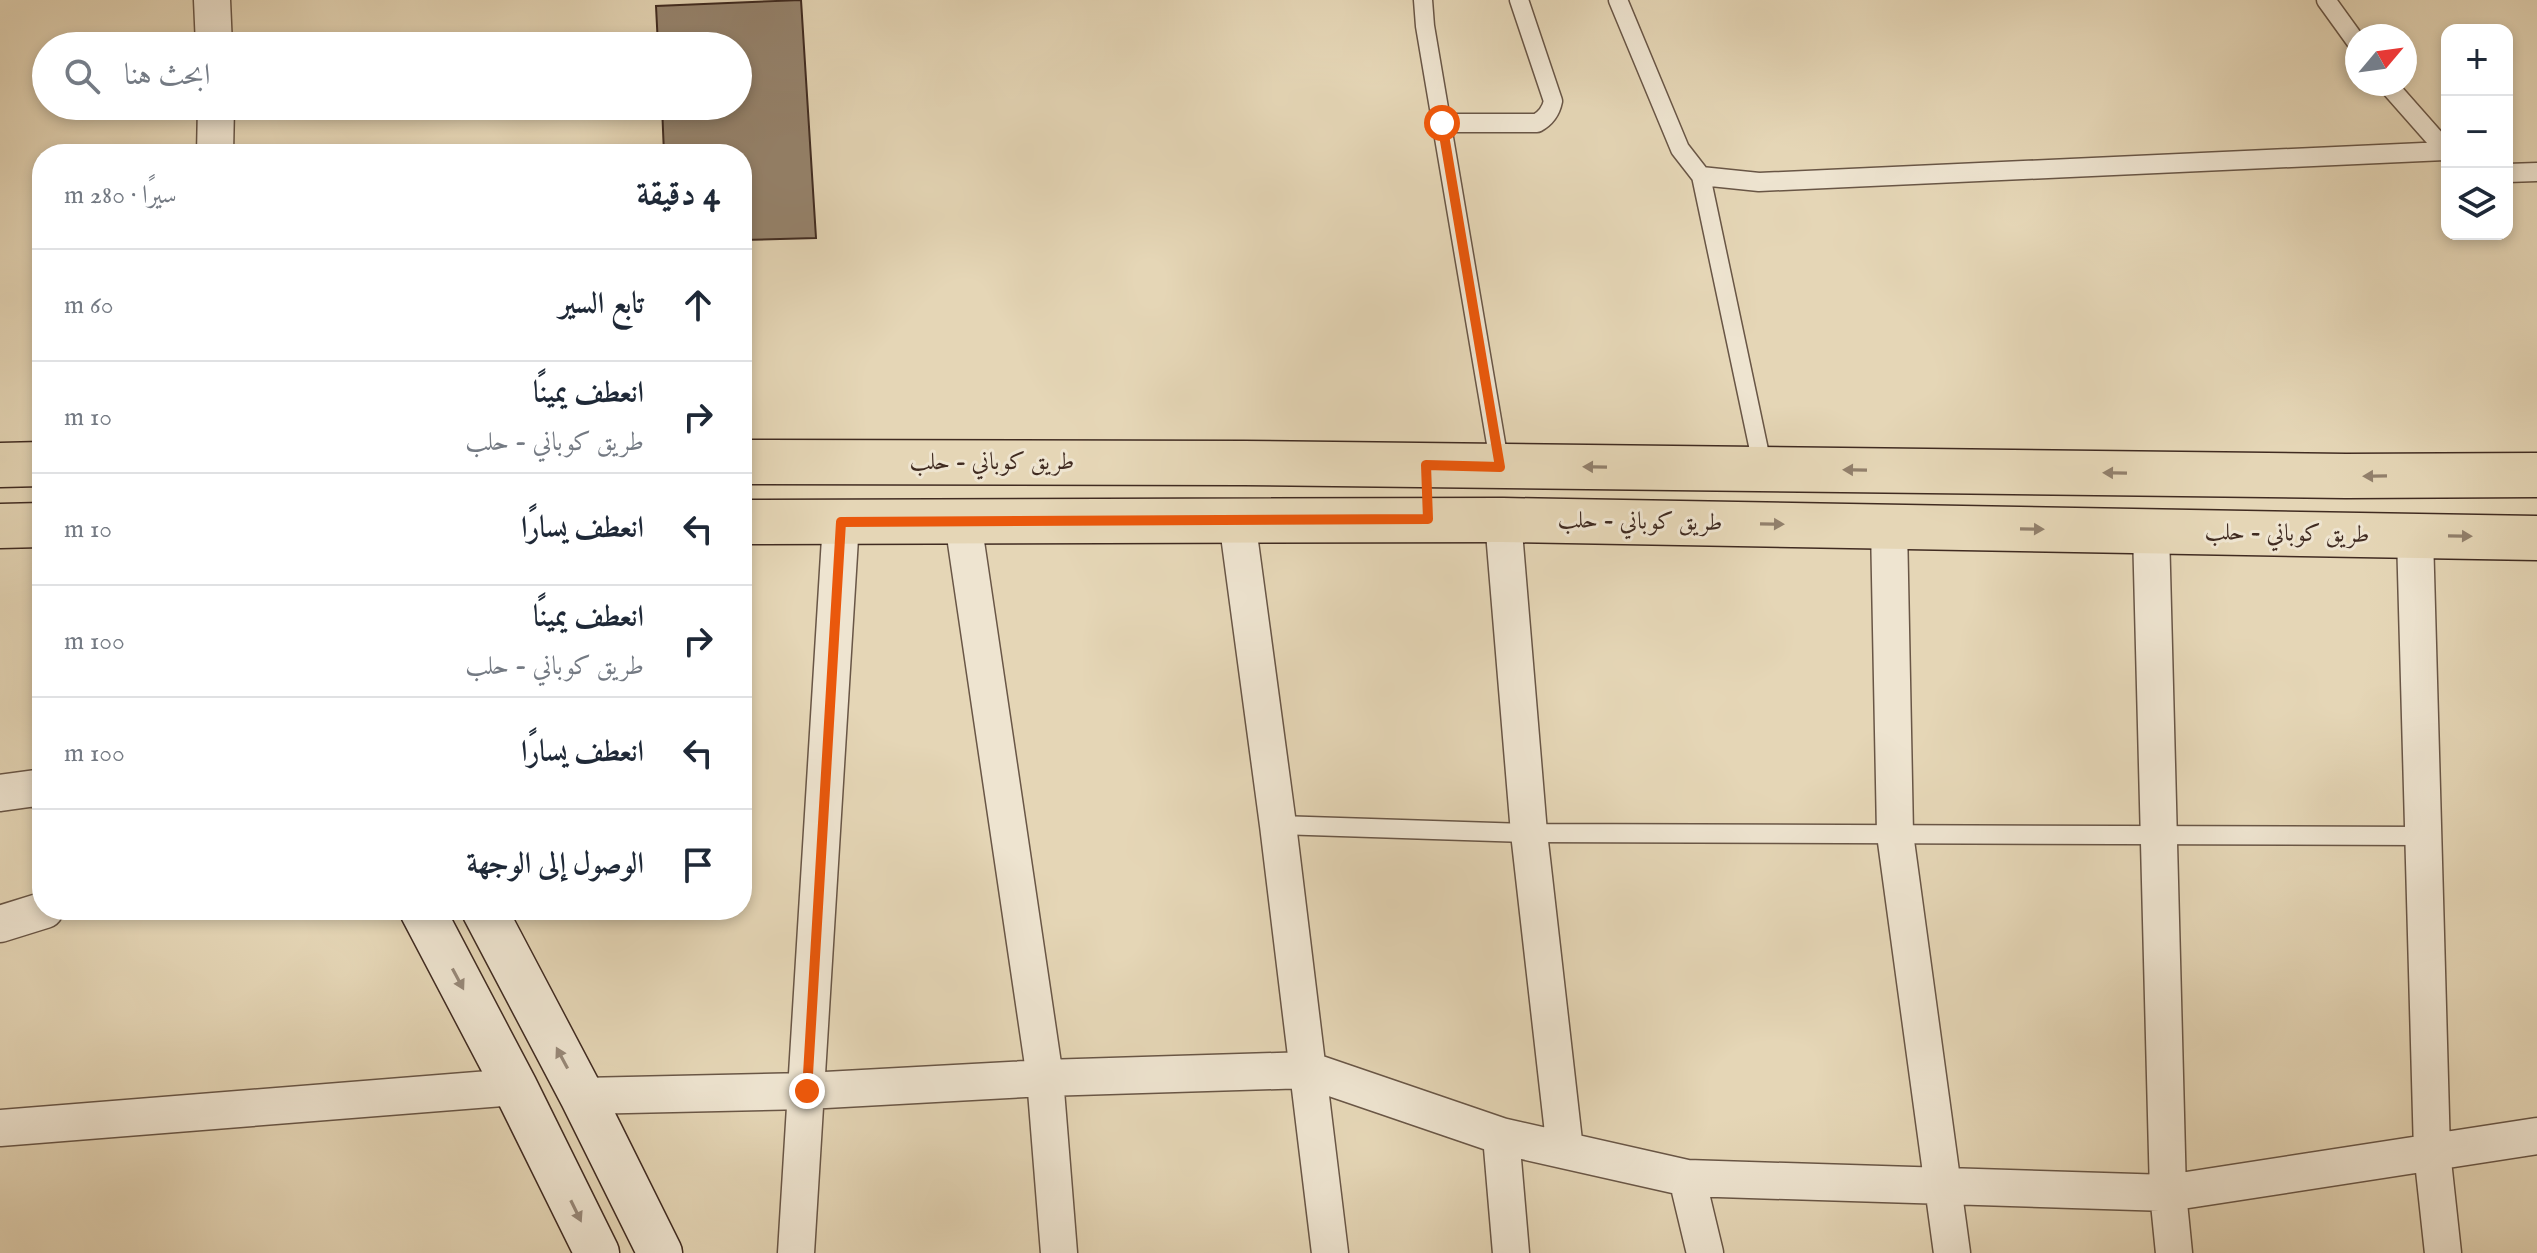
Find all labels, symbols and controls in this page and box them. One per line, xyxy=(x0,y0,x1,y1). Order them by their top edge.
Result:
north arrow xyxy=(2345,24,2417,96)
map controls xyxy=(2441,24,2513,240)
button: + xyxy=(2441,24,2513,96)
search box xyxy=(32,32,752,120)
icon: search xyxy=(60,54,104,98)
text: ابحث هنا xyxy=(124,57,211,95)
button: − xyxy=(2441,96,2513,168)
route start xyxy=(1424,105,1460,141)
button: layers xyxy=(2441,168,2513,240)
text: 4 دقيقة xyxy=(637,173,720,216)
text: سيرًا · 280 m xyxy=(64,179,177,212)
icon: ahead xyxy=(676,283,720,327)
text: تابع السير xyxy=(559,286,644,324)
text: 60 m xyxy=(64,289,114,322)
text: انعطف يمينًا xyxy=(533,375,644,413)
icon: right xyxy=(676,395,720,439)
text: 10 m xyxy=(64,401,112,434)
text: طريق كوباني - حلب xyxy=(465,426,644,459)
street label: طريق كوباني - حلب xyxy=(910,447,1074,480)
one-way arrow xyxy=(1582,461,1607,474)
one-way arrow xyxy=(1842,464,1867,476)
one-way arrow xyxy=(2102,467,2127,480)
one-way arrow xyxy=(2362,470,2387,482)
street label: طريق كوباني - حلب xyxy=(1557,505,1723,541)
icon: left xyxy=(676,507,720,551)
text: انعطف يسارًا xyxy=(521,510,644,548)
text: 10 m xyxy=(64,513,112,546)
street label: طريق كوباني - حلب xyxy=(2204,517,2370,553)
one-way arrow xyxy=(1760,518,1785,531)
one-way arrow xyxy=(2020,523,2045,535)
one-way arrow xyxy=(2448,530,2473,543)
text: انعطف يمينًا xyxy=(533,599,644,637)
icon: right xyxy=(676,619,720,663)
text: 100 m xyxy=(64,625,125,658)
text: طريق كوباني - حلب xyxy=(465,650,644,683)
icon: left xyxy=(676,731,720,775)
text: انعطف يسارًا xyxy=(521,734,644,772)
text: 100 m xyxy=(64,737,125,770)
icon: arrive xyxy=(676,843,720,887)
text: الوصول إلى الوجهة xyxy=(467,846,644,884)
one-way arrow xyxy=(451,968,465,990)
one-way arrow xyxy=(555,1047,568,1070)
route end xyxy=(789,1073,825,1109)
one-way arrow xyxy=(569,1199,583,1222)

